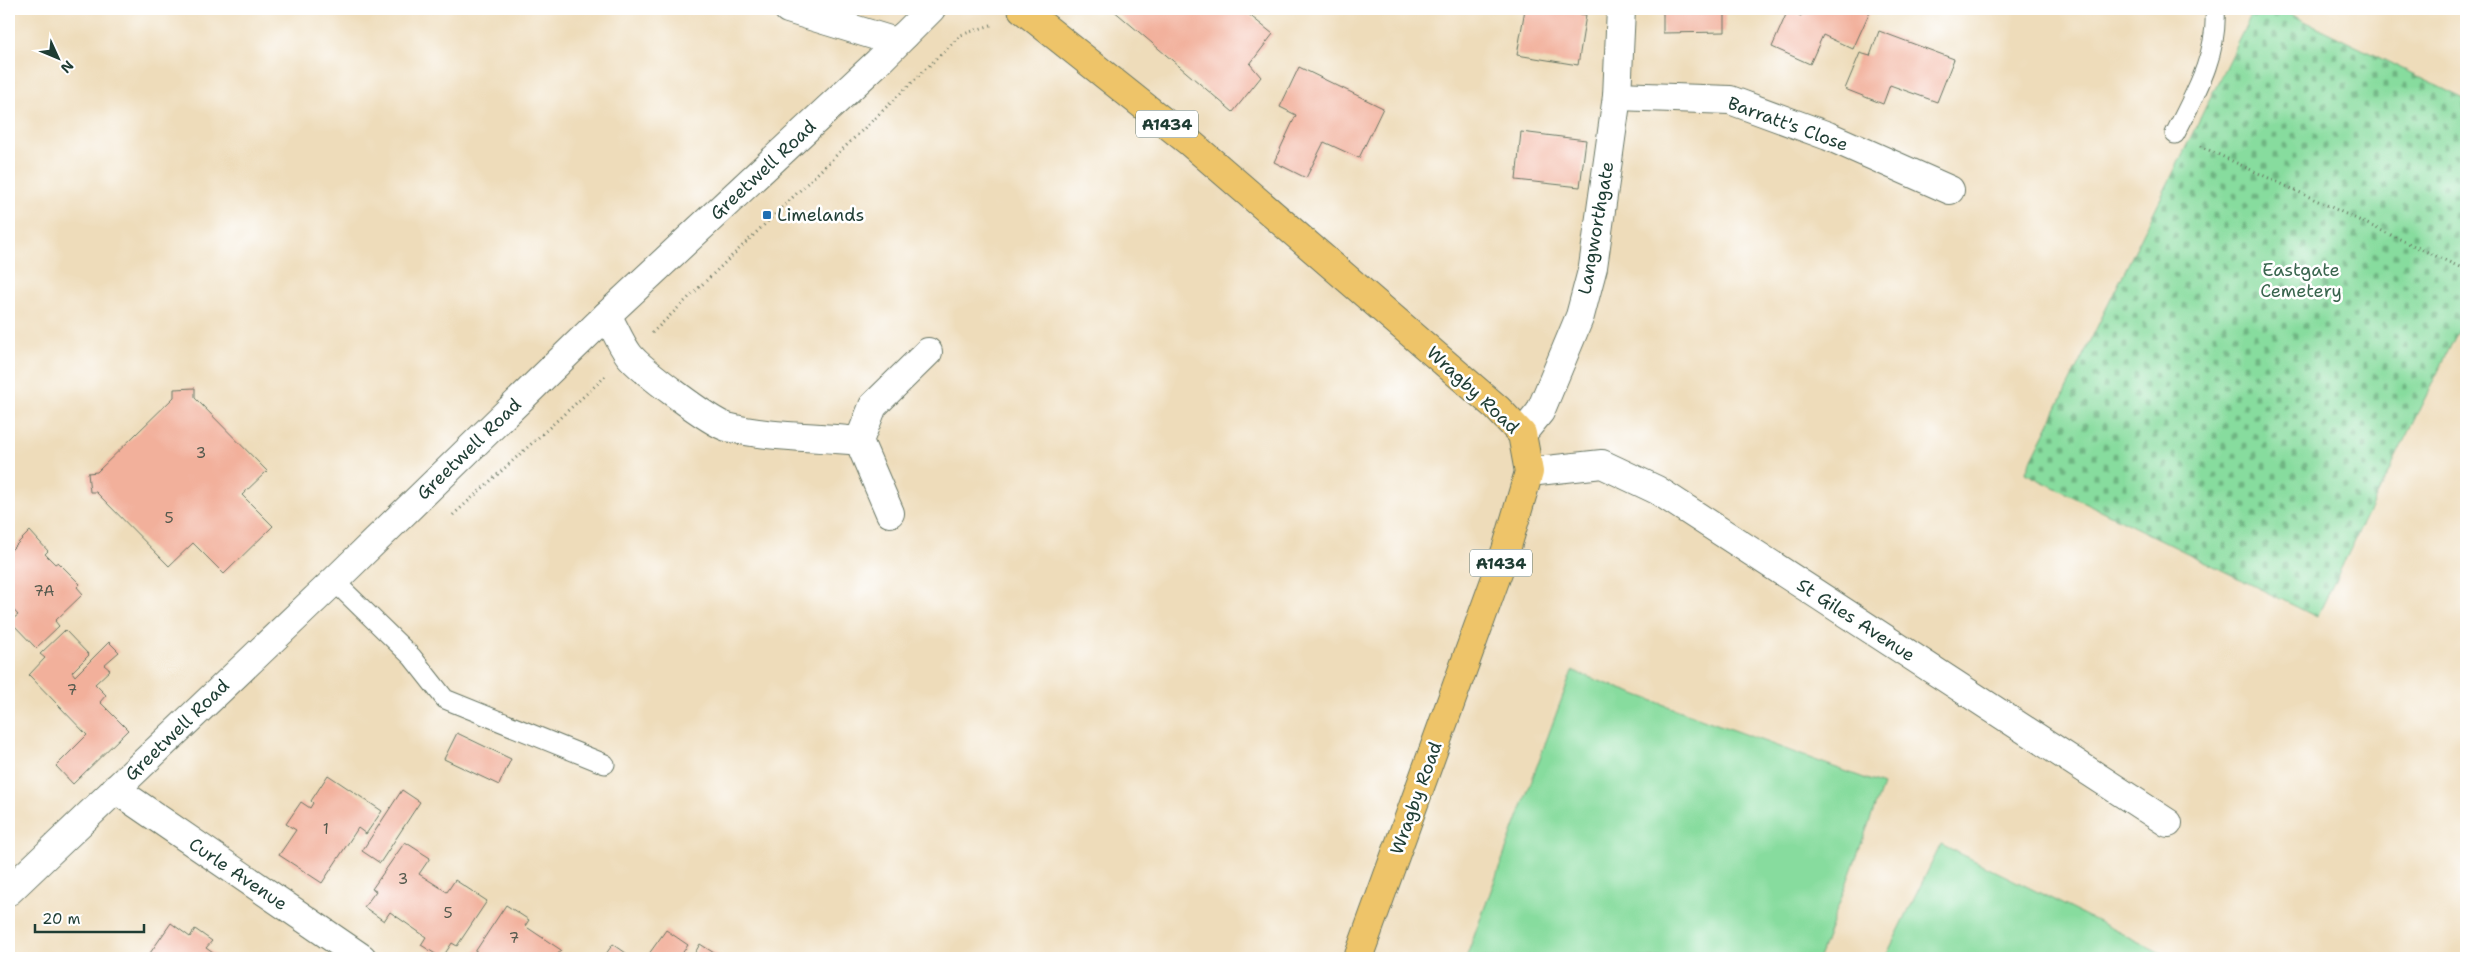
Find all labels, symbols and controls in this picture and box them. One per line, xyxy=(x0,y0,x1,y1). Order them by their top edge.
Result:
north arrow xyxy=(32,32,82,82)
text: N xyxy=(57,57,78,77)
street label: Barratt's Close xyxy=(1724,91,1852,157)
road number: A1434 xyxy=(1136,110,1198,138)
street label: Greetwell Road xyxy=(705,115,821,225)
street label: Langworthgate xyxy=(1572,160,1620,296)
place label: Limelands xyxy=(777,203,864,227)
marker: Limelands xyxy=(761,209,773,221)
park label: Eastgate Cemetery xyxy=(2260,258,2342,303)
street label: Wragby Road xyxy=(1422,341,1524,439)
street label: Greetwell Road xyxy=(412,393,526,505)
house number: 3 xyxy=(196,443,206,463)
house number: 5 xyxy=(164,508,174,528)
road number: A1434 xyxy=(1470,550,1532,576)
street label: St Giles Avenue xyxy=(1792,573,1920,667)
house number: 7A xyxy=(34,581,54,601)
street label: Greetwell Road xyxy=(120,674,234,786)
house number: 7 xyxy=(67,680,77,700)
street label: Wragby Road xyxy=(1384,738,1448,858)
house number: 1 xyxy=(323,819,329,839)
street label: Curle Avenue xyxy=(184,832,292,916)
house number: 3 xyxy=(398,869,408,889)
scale bar xyxy=(35,902,144,934)
house number: 5 xyxy=(443,903,453,923)
text: 20 m xyxy=(42,909,81,929)
house number: 7 xyxy=(509,928,519,948)

